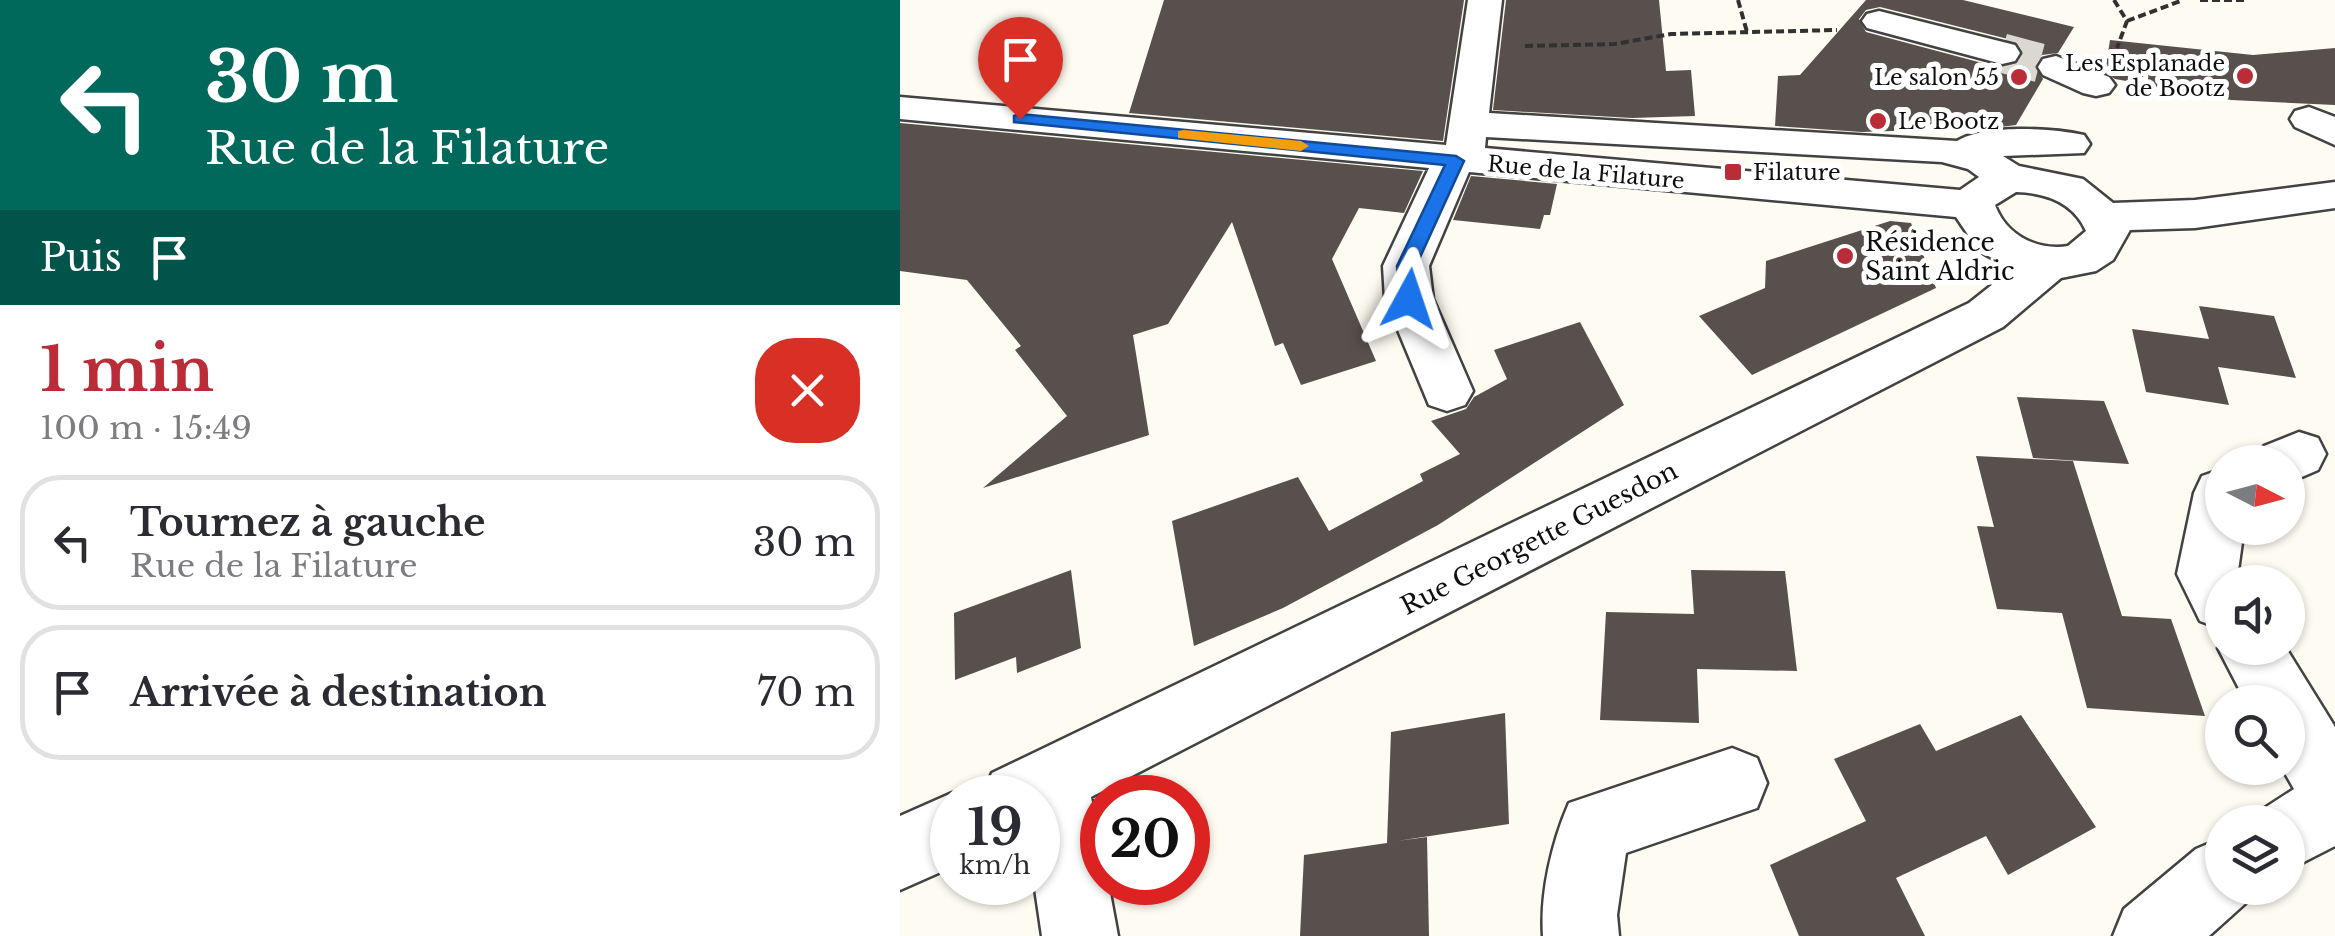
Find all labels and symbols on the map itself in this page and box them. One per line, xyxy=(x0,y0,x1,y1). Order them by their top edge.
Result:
pin xyxy=(978,17,1063,120)
place label: Les Esplanade de Bootz xyxy=(2065,50,2225,102)
place label: Le salon 55 xyxy=(1874,64,1999,91)
marker: Les Esplanade de Bootz xyxy=(2234,65,2256,87)
marker: Le salon 55 xyxy=(2008,66,2030,88)
place label: Le Bootz xyxy=(1898,108,1999,135)
marker: Le Bootz xyxy=(1867,110,1889,132)
street label: Rue de la Filature xyxy=(1486,150,1686,195)
place label: Filature xyxy=(1753,159,1841,186)
marker: Filature xyxy=(1722,161,1744,183)
place label: Résidence Saint Aldric xyxy=(1865,227,2015,287)
marker: Résidence Saint Aldric xyxy=(1834,245,1856,267)
position arrow xyxy=(1357,247,1461,351)
north arrow xyxy=(2205,445,2305,545)
street label: Rue Georgette Guesdon xyxy=(1396,455,1683,622)
speed limit sign: 20 xyxy=(1080,775,1210,905)

